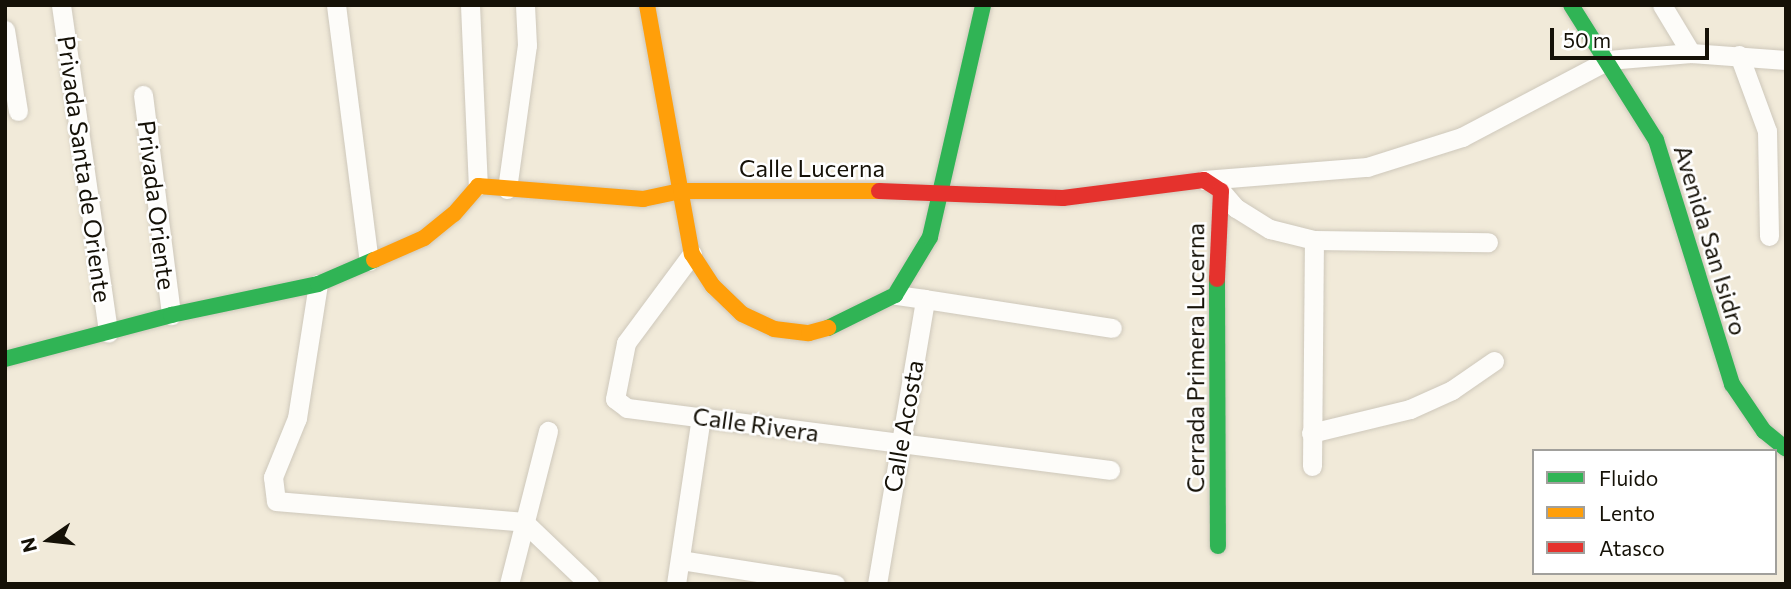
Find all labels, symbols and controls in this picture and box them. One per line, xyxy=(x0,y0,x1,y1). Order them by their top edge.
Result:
scale bar xyxy=(1553,14,1712,58)
text: 50 m xyxy=(1563,27,1611,52)
street label: Privada Santa de Oriente xyxy=(52,34,118,304)
street label: Privada Oriente xyxy=(132,119,182,291)
street label: Avenida San Isidro xyxy=(1668,141,1754,339)
street label: Calle Lucerna xyxy=(739,154,885,182)
street label: Cerrada Primera Lucerna xyxy=(1181,223,1209,493)
street label: Calle Acosta xyxy=(877,358,929,494)
street label: Calle Rivera xyxy=(691,401,821,447)
legend xyxy=(1532,449,1777,575)
text: Fluido xyxy=(1599,465,1658,490)
text: Lento xyxy=(1599,500,1655,525)
north arrow xyxy=(14,505,84,575)
text: Atasco xyxy=(1599,535,1665,560)
text: N xyxy=(15,536,41,555)

